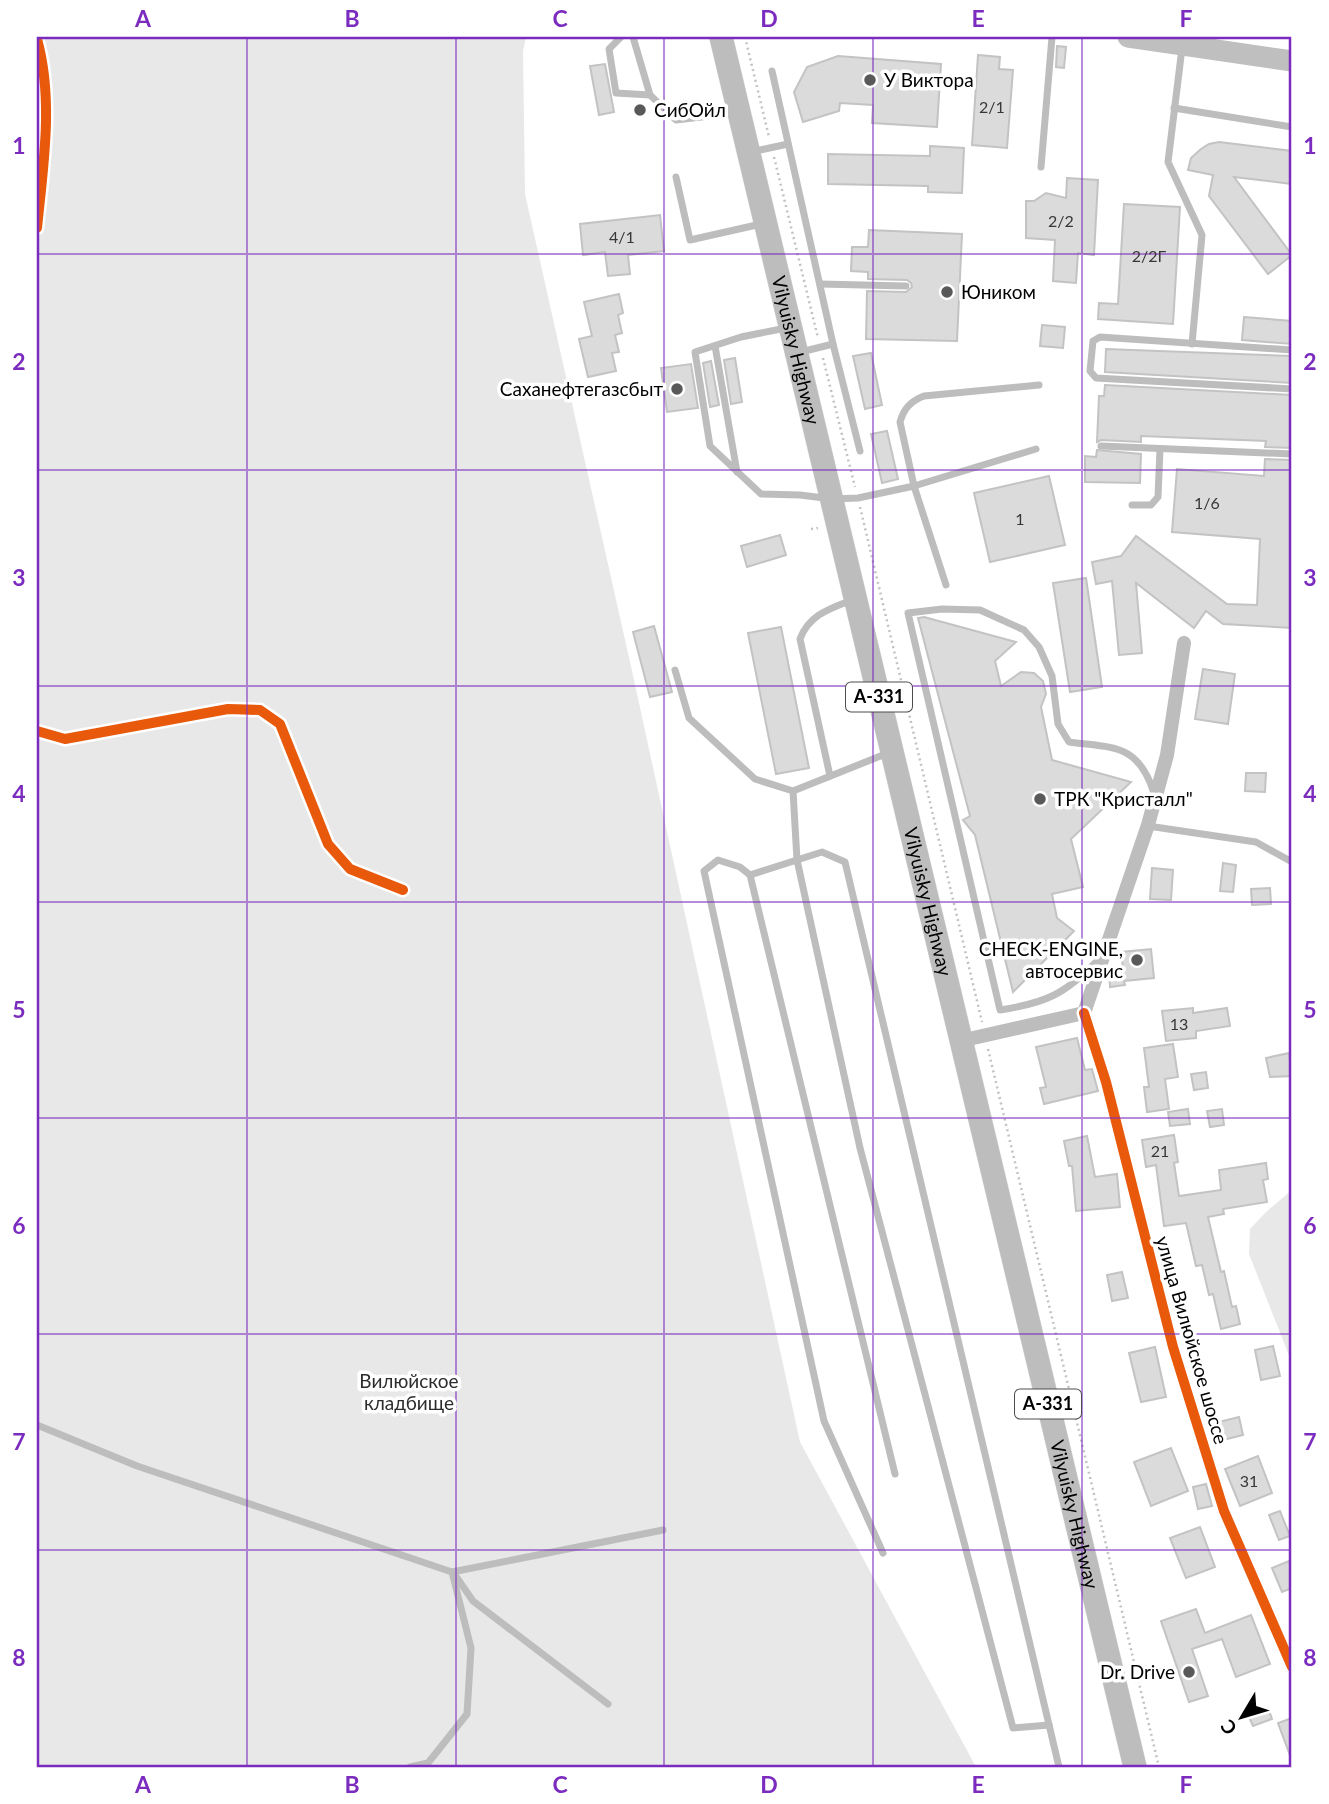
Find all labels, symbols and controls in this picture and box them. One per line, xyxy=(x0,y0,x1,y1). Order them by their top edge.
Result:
text: A xyxy=(134,4,152,32)
text: B xyxy=(344,4,360,32)
text: C xyxy=(552,4,568,32)
text: D xyxy=(760,4,778,32)
text: E xyxy=(971,4,985,32)
text: F xyxy=(1179,4,1193,32)
place label: У Виктора xyxy=(884,68,974,91)
marker: У Виктора xyxy=(862,72,878,88)
house number: 2/1 xyxy=(979,97,1005,116)
place label: СибОйл xyxy=(654,98,726,121)
marker: СибОйл xyxy=(632,102,648,118)
text: 1 xyxy=(12,131,26,159)
text: 1 xyxy=(1303,131,1317,159)
house number: 2/2 xyxy=(1048,211,1074,230)
house number: 4/1 xyxy=(609,227,635,246)
house number: 2/2Г xyxy=(1132,246,1167,265)
street label: Vilyuisky Highway xyxy=(768,273,825,427)
place label: Юником xyxy=(961,280,1036,303)
marker: Юником xyxy=(939,284,955,300)
text: 2 xyxy=(12,347,26,375)
text: 2 xyxy=(1303,347,1317,375)
place label: Саханефтегазсбыт xyxy=(500,377,663,400)
marker: Саханефтегазсбыт xyxy=(669,381,685,397)
house number: 1/6 xyxy=(1194,493,1220,512)
house number: 1 xyxy=(1015,509,1025,528)
text: 3 xyxy=(12,563,26,591)
text: 3 xyxy=(1303,563,1317,591)
road number: А-331 xyxy=(846,682,912,712)
text: 4 xyxy=(12,779,26,807)
text: 4 xyxy=(1303,779,1317,807)
place label: ТРК "Кристалл" xyxy=(1054,787,1193,810)
marker: ТРК "Кристалл" xyxy=(1032,791,1048,807)
street label: Vilyuisky Highway xyxy=(899,825,957,978)
place label: CHECK-ENGINE, автосервис xyxy=(979,937,1123,982)
marker: CHECK-ENGINE, автосервис xyxy=(1129,952,1145,968)
text: 5 xyxy=(12,995,26,1023)
text: 5 xyxy=(1303,995,1317,1023)
house number: 13 xyxy=(1170,1014,1188,1033)
house number: 21 xyxy=(1151,1141,1169,1160)
text: 6 xyxy=(12,1211,26,1239)
text: 6 xyxy=(1303,1211,1317,1239)
street label: улица Вилюйское шоссе xyxy=(1152,1233,1233,1446)
park label: Вилюйское кладбище xyxy=(359,1369,459,1414)
road number: А-331 xyxy=(1015,1390,1081,1419)
text: 7 xyxy=(12,1427,26,1455)
text: 7 xyxy=(1303,1427,1317,1455)
street label: Vilyuisky Highway xyxy=(1046,1437,1104,1591)
house number: 31 xyxy=(1240,1471,1258,1490)
text: 8 xyxy=(12,1643,26,1671)
text: 8 xyxy=(1303,1643,1317,1671)
place label: Dr. Drive xyxy=(1100,1660,1175,1683)
marker: Dr. Drive xyxy=(1181,1664,1197,1680)
north arrow xyxy=(1206,1682,1276,1752)
text: С xyxy=(1215,1715,1241,1740)
text: A xyxy=(134,1770,152,1798)
text: B xyxy=(344,1770,360,1798)
text: C xyxy=(552,1770,568,1798)
text: D xyxy=(760,1770,778,1798)
text: E xyxy=(971,1770,985,1798)
text: F xyxy=(1179,1770,1193,1798)

